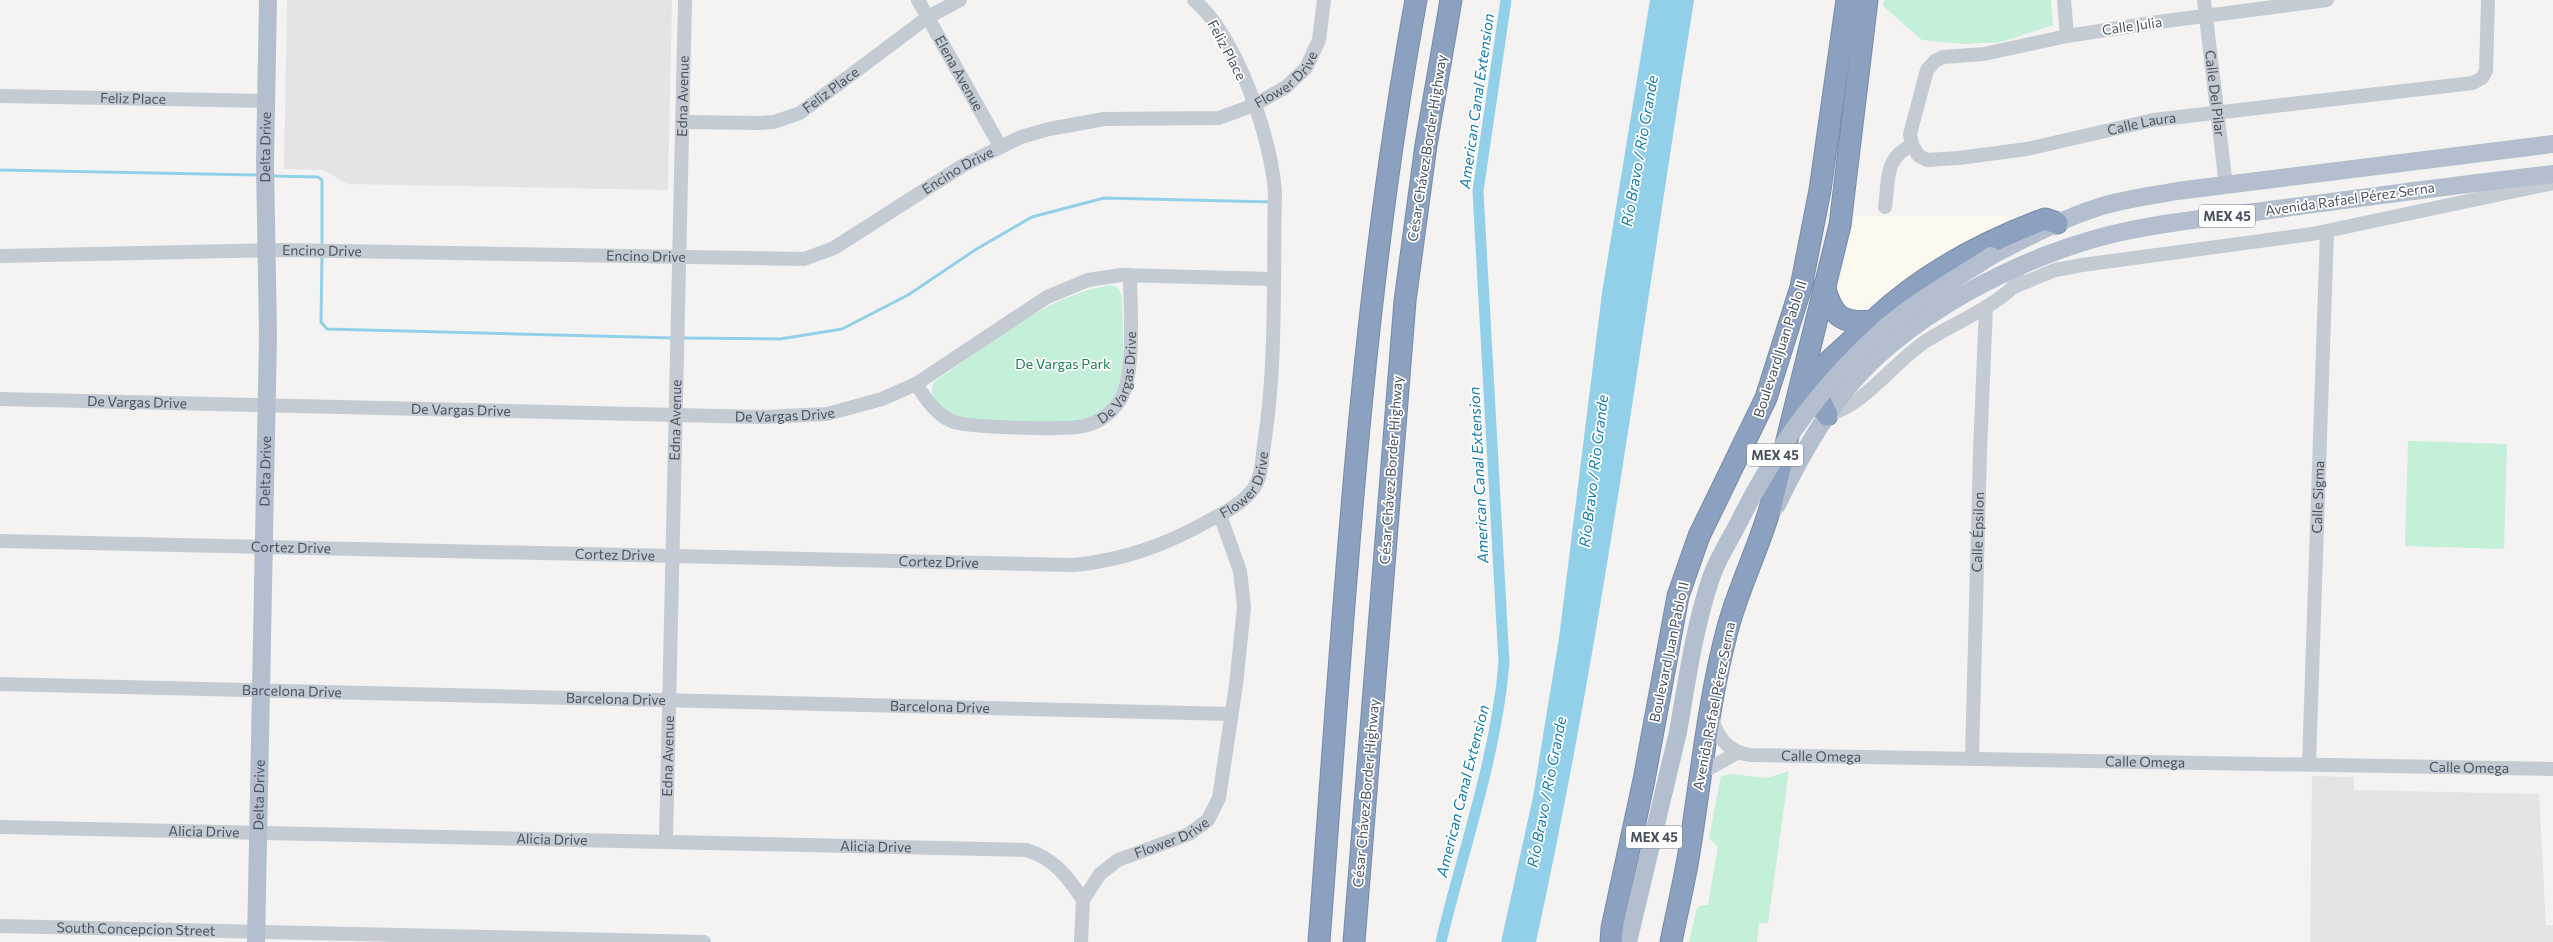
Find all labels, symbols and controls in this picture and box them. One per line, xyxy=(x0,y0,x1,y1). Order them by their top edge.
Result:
water label: American Canal Extension xyxy=(1455,12,1497,191)
street label: Calle Julia xyxy=(2101,13,2163,38)
street label: Feliz Place xyxy=(1204,17,1250,83)
street label: Elena Avenue xyxy=(932,32,988,114)
street label: Flower Drive xyxy=(1251,48,1321,111)
street label: Calle Del Pilar xyxy=(2202,49,2229,138)
street label: César Chávez Border Highway xyxy=(1403,53,1450,243)
street label: Edna Avenue xyxy=(673,55,692,137)
street label: Feliz Place xyxy=(799,63,862,116)
water label: Río Bravo / Rio Grande xyxy=(1617,74,1661,228)
street label: Feliz Place xyxy=(100,89,166,107)
street label: Calle Laura xyxy=(2105,108,2177,138)
street label: Delta Drive xyxy=(256,112,274,183)
street label: Encino Drive xyxy=(918,143,996,198)
street label: Avenida Rafael Pérez Serna xyxy=(2264,178,2436,219)
road number: MEX 45 xyxy=(2199,205,2255,227)
street label: Encino Drive xyxy=(282,241,362,259)
street label: Encino Drive xyxy=(606,247,686,265)
street label: Boulevard Juan Pablo II xyxy=(1749,278,1810,420)
street label: De Vargas Drive xyxy=(1094,331,1139,427)
park label: De Vargas Park xyxy=(1015,355,1111,372)
street label: César Chávez Border Highway xyxy=(1375,375,1406,565)
street label: Edna Avenue xyxy=(666,379,684,461)
water label: American Canal Extension xyxy=(1464,386,1492,565)
street label: De Vargas Drive xyxy=(87,392,187,411)
water label: Río Bravo / Rio Grande xyxy=(1575,394,1611,548)
street label: De Vargas Drive xyxy=(411,400,511,419)
street label: De Vargas Drive xyxy=(735,403,837,425)
street label: Delta Drive xyxy=(256,435,274,507)
road number: MEX 45 xyxy=(1747,444,1803,466)
street label: Flower Drive xyxy=(1216,451,1271,521)
street label: Calle Sigma xyxy=(2308,460,2327,534)
street label: Calle Épsilon xyxy=(1968,492,1987,573)
street label: Cortez Drive xyxy=(251,538,331,556)
street label: Cortez Drive xyxy=(575,545,655,564)
street label: Cortez Drive xyxy=(899,552,979,571)
street label: Boulevard Juan Pablo II xyxy=(1645,580,1692,724)
street label: Avenida Rafael Pérez Serna xyxy=(1689,620,1738,791)
street label: Barcelona Drive xyxy=(242,681,342,700)
street label: Barcelona Drive xyxy=(566,689,666,708)
street label: Barcelona Drive xyxy=(890,697,990,716)
street label: César Chávez Border Highway xyxy=(1349,698,1382,888)
water label: American Canal Extension xyxy=(1432,703,1492,880)
street label: Edna Avenue xyxy=(658,715,677,797)
water label: Río Bravo / Rio Grande xyxy=(1523,715,1569,869)
street label: Calle Omega xyxy=(1781,747,1861,765)
street label: Calle Omega xyxy=(2105,752,2185,771)
street label: Calle Omega xyxy=(2429,758,2509,776)
street label: Delta Drive xyxy=(249,759,268,831)
street label: Flower Drive xyxy=(1132,813,1212,861)
street label: Alicia Drive xyxy=(168,822,240,840)
road number: MEX 45 xyxy=(1626,826,1682,848)
street label: Alicia Drive xyxy=(516,830,588,848)
street label: Alicia Drive xyxy=(840,837,912,855)
street label: South Concepcion Street xyxy=(56,918,216,939)

